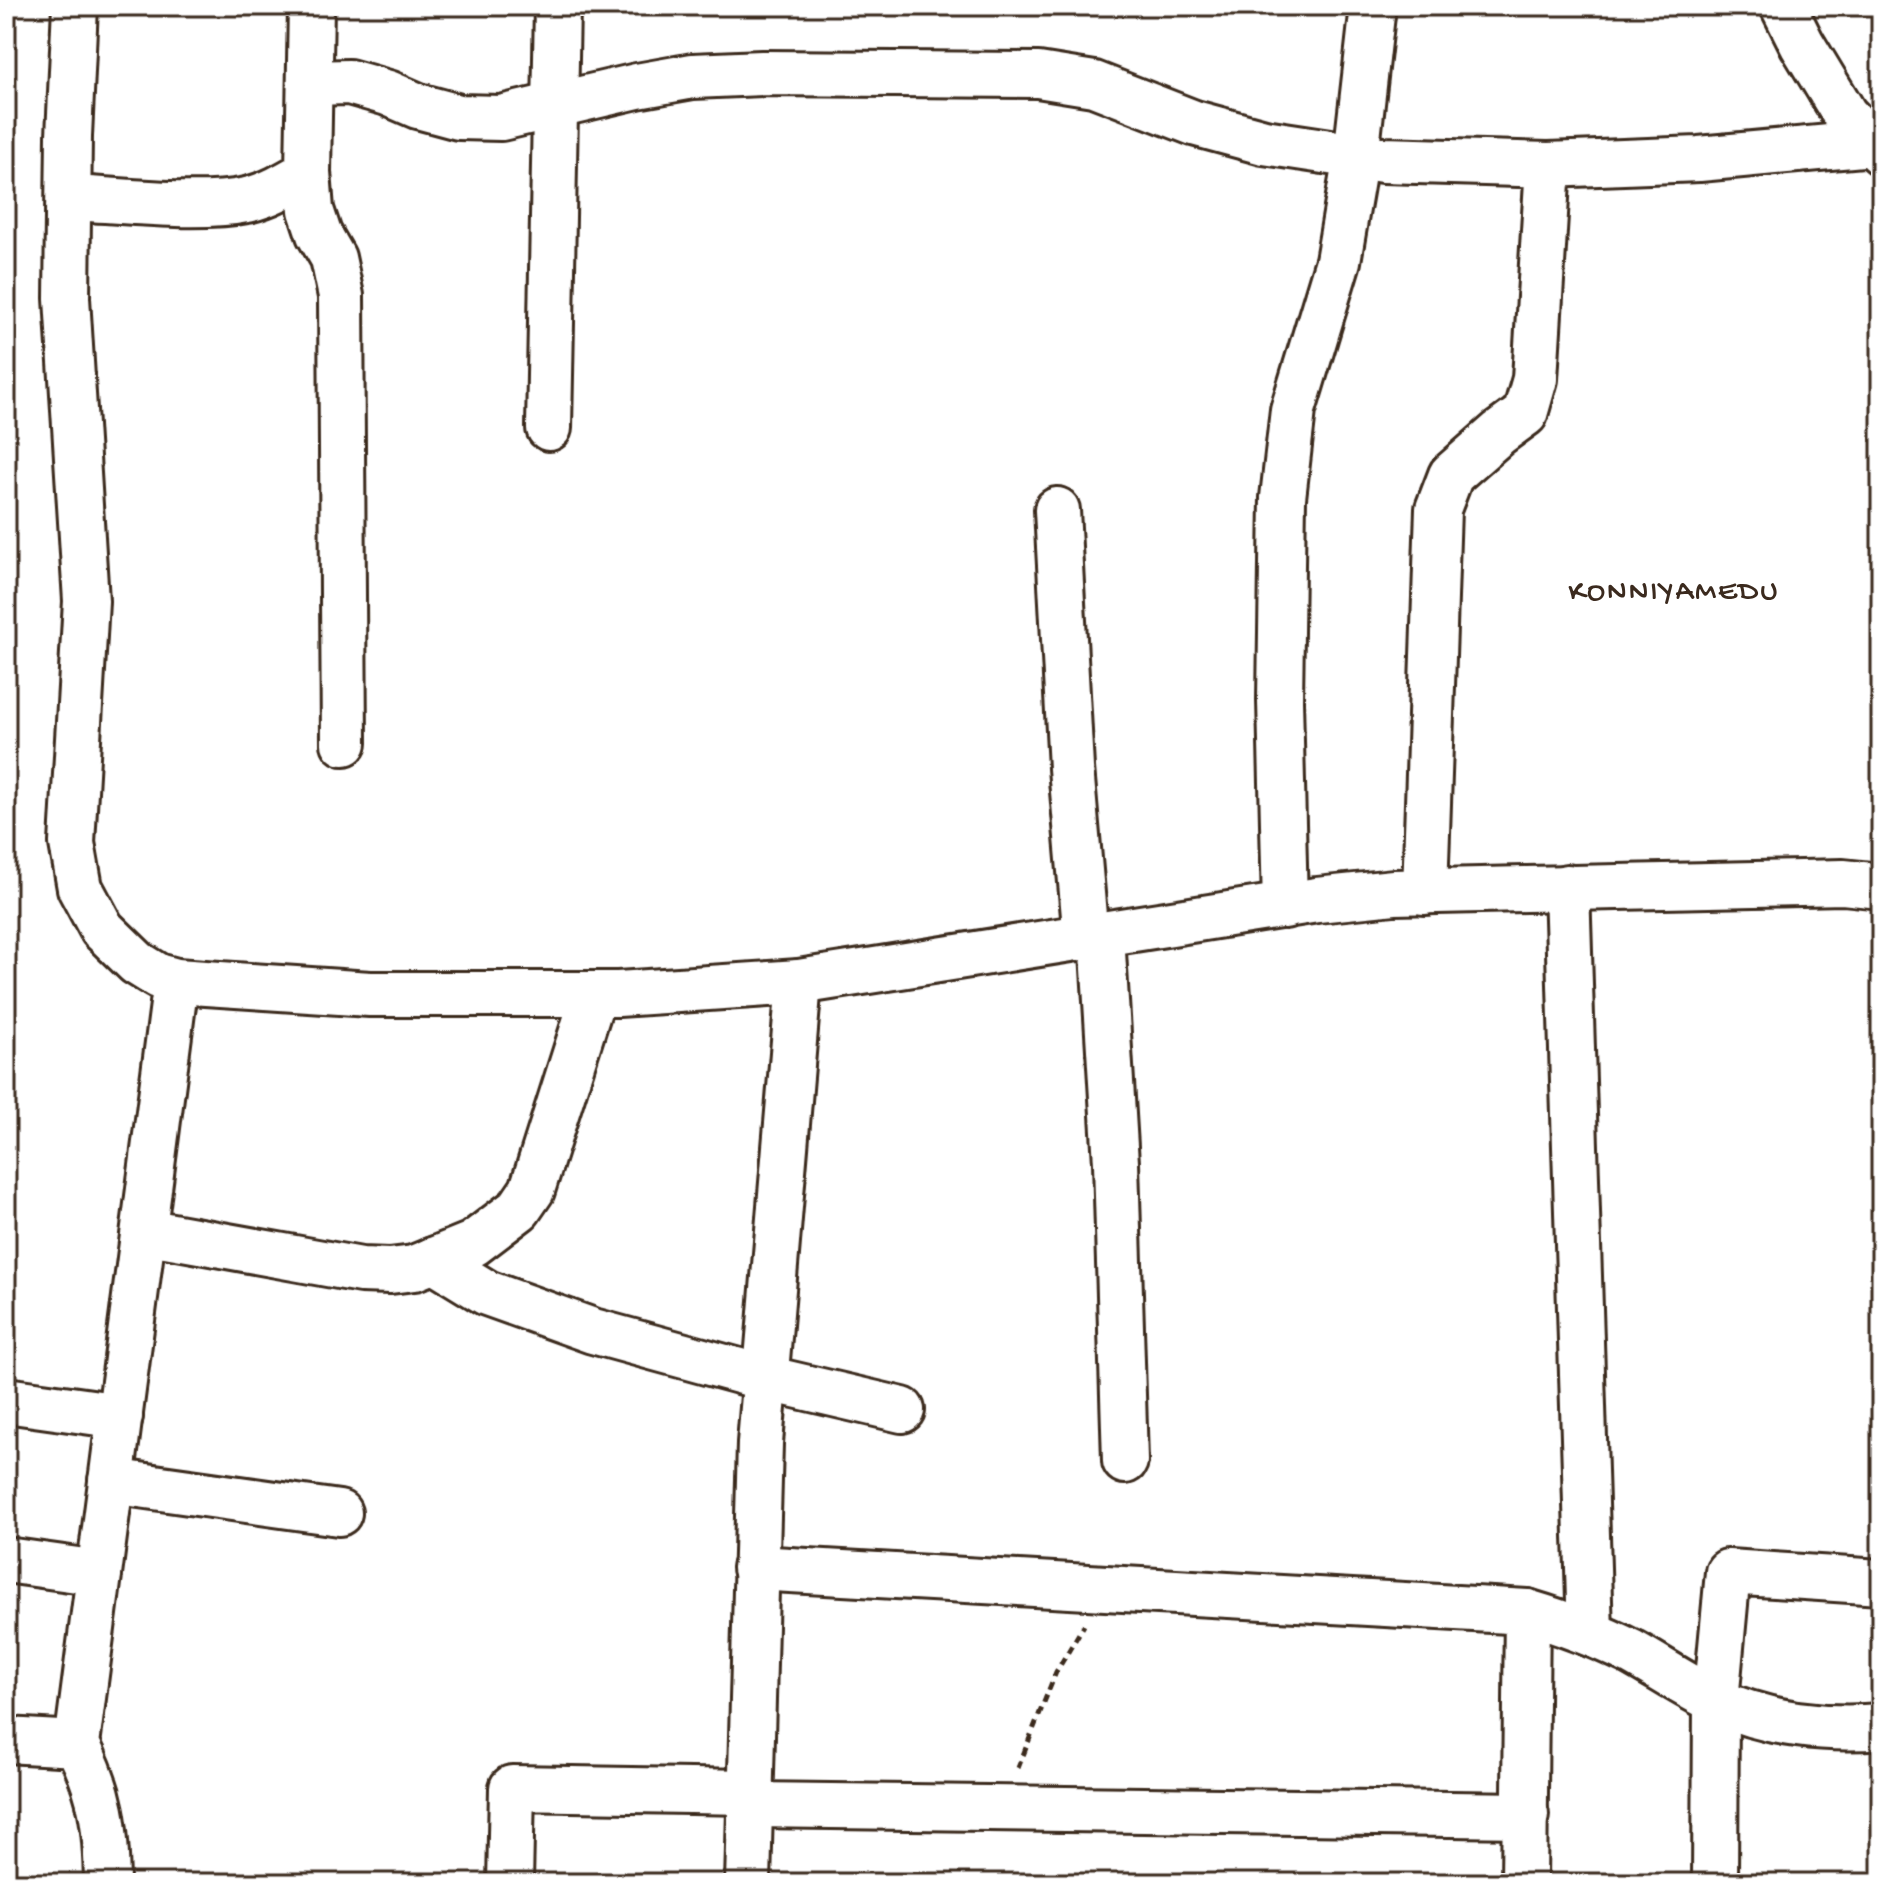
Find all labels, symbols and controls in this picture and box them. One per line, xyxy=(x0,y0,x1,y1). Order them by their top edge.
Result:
district label: KONNIYAMEDU xyxy=(1569,576,1779,611)

